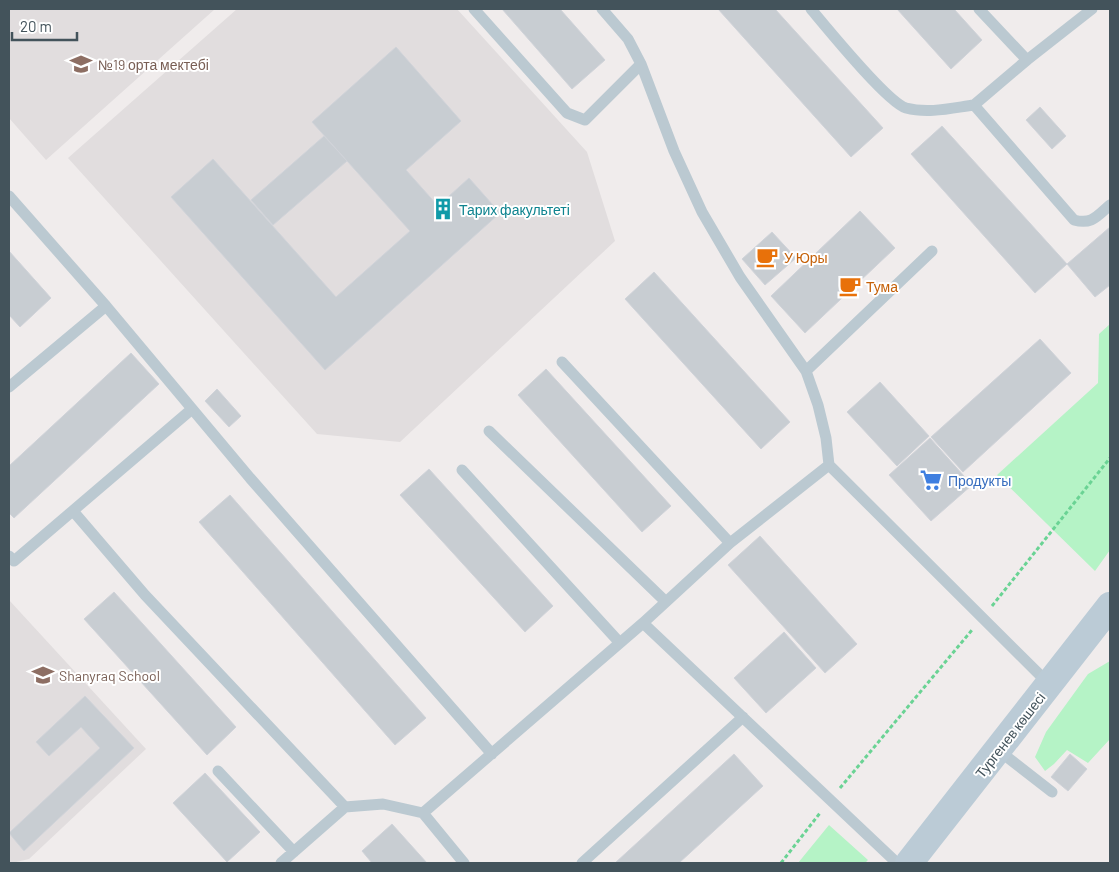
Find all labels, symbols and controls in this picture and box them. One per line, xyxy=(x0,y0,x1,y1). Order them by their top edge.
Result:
scale bar xyxy=(12,10,78,42)
text: 20 m xyxy=(20,17,52,35)
school or university icon: №19 орта мектебі xyxy=(68,51,94,77)
place label: №19 орта мектебі xyxy=(98,56,209,73)
building icon: Тарих факультеті xyxy=(430,196,456,222)
place label: Тарих факультеті xyxy=(459,201,570,218)
cafe icon: У Юры xyxy=(754,244,780,270)
place label: У Юры xyxy=(784,249,828,266)
cafe icon: Тума xyxy=(837,273,863,299)
place label: Тума xyxy=(866,278,898,295)
supermarket icon: Продукты xyxy=(918,467,944,493)
place label: Продукты xyxy=(948,472,1011,489)
school or university icon: Shanyraq School xyxy=(30,662,56,688)
place label: Shanyraq School xyxy=(59,667,160,684)
street label: Тургенев көшесі xyxy=(971,689,1049,781)

